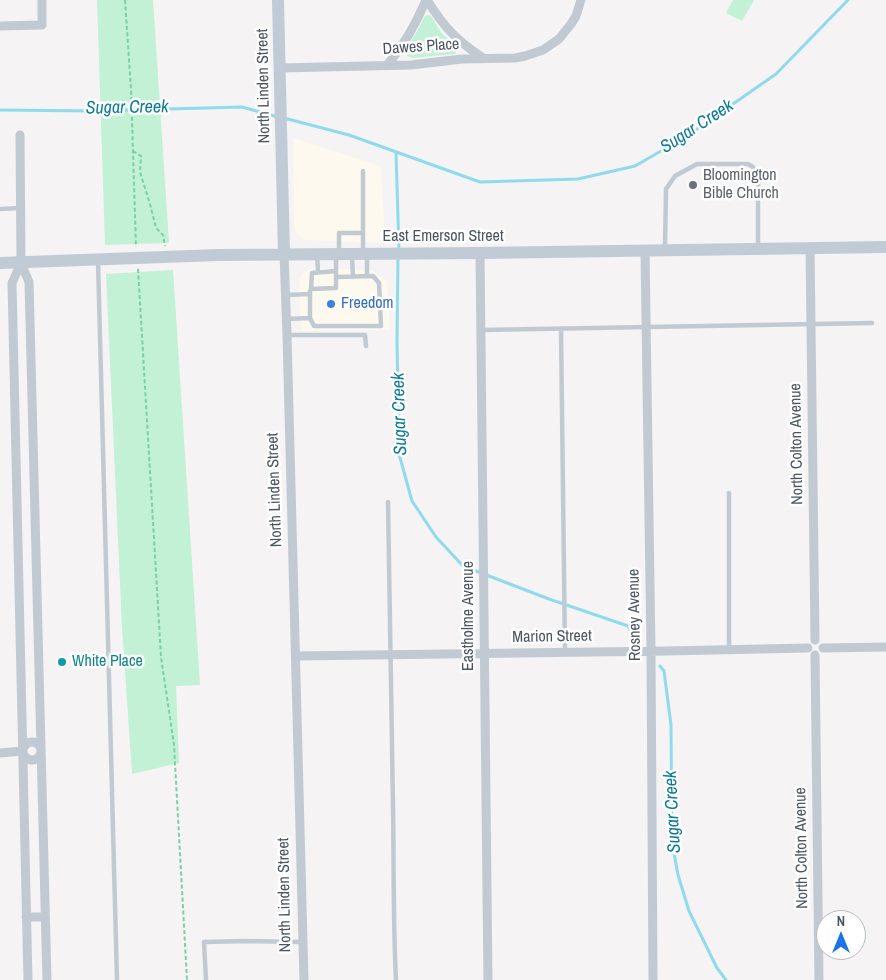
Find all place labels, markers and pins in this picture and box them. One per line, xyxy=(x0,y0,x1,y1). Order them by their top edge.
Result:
place label: Bloomington Bible Church xyxy=(703,166,779,204)
marker: Bloomington Bible Church xyxy=(687,179,699,191)
place label: Freedom xyxy=(341,294,393,314)
marker: Freedom xyxy=(325,298,337,310)
place label: White Place xyxy=(72,652,143,672)
marker: White Place xyxy=(56,656,68,668)

